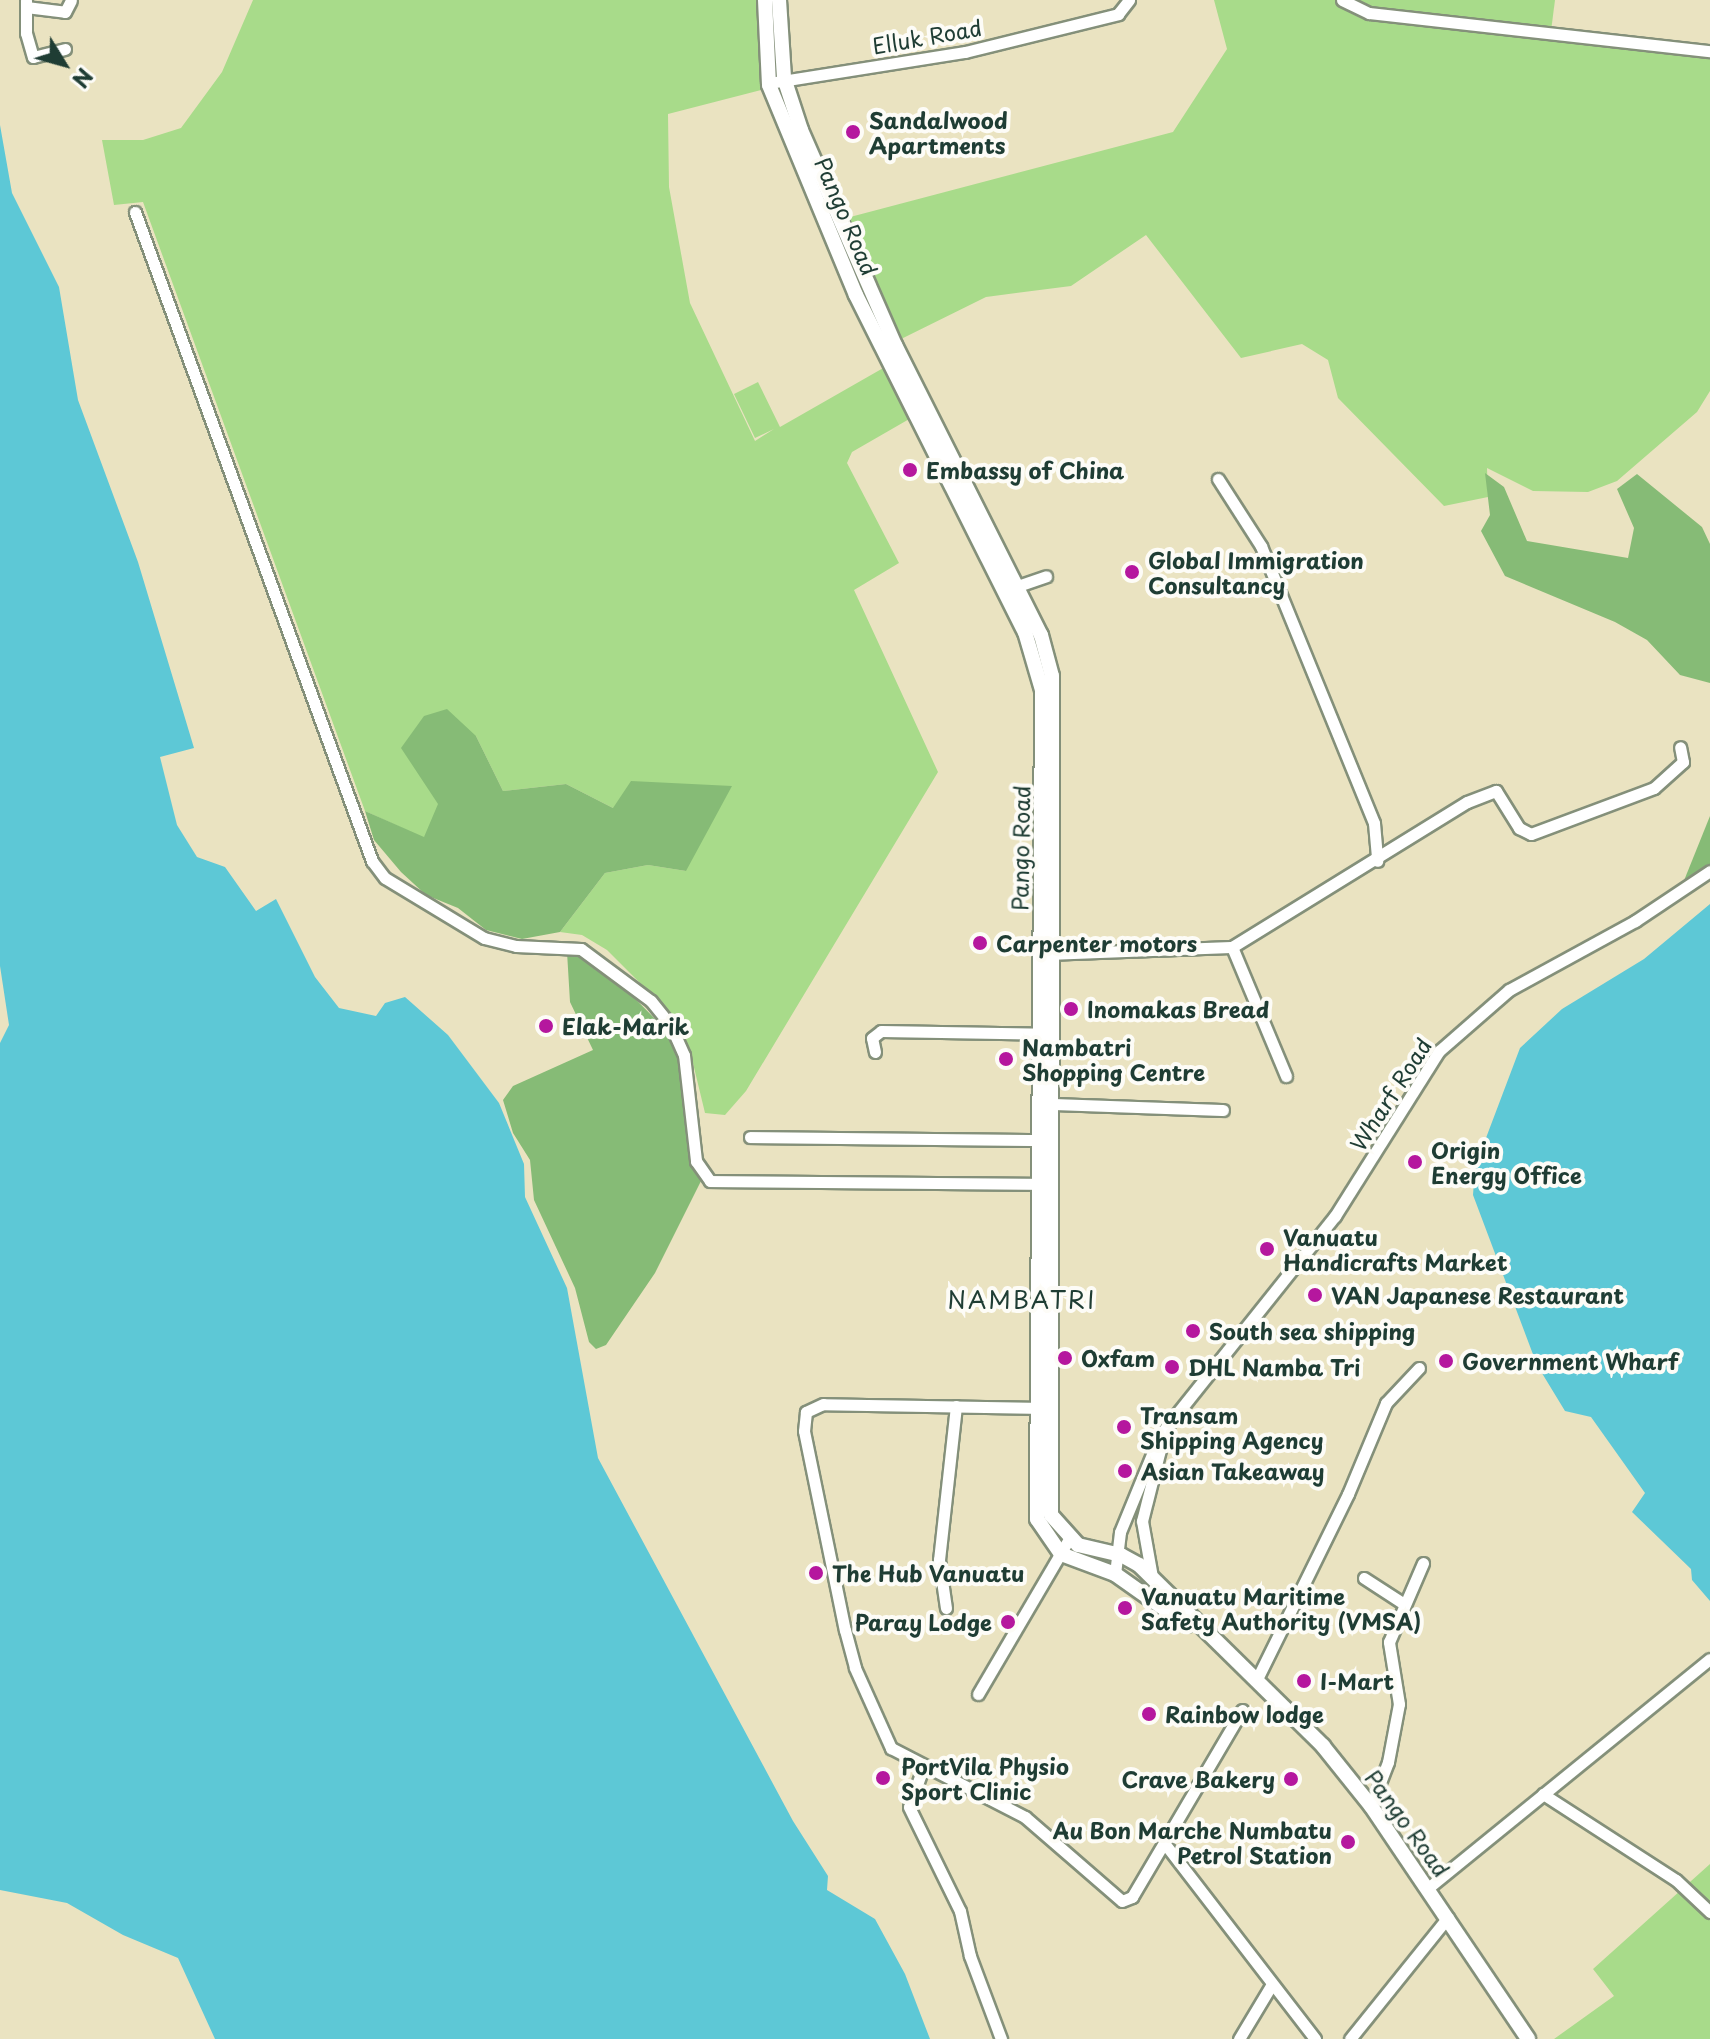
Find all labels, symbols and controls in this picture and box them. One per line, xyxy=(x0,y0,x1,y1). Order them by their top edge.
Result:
street label: Elluk Road xyxy=(870,13,984,59)
north arrow xyxy=(24,24,104,104)
text: N xyxy=(65,62,102,96)
place label: Sandalwood Apartments xyxy=(869,106,1008,158)
marker: Sandalwood Apartments xyxy=(844,123,862,141)
street label: Pango Road xyxy=(810,153,884,279)
place label: Embassy of China xyxy=(926,457,1125,483)
marker: Embassy of China xyxy=(901,461,919,479)
place label: Global Immigration Consultancy xyxy=(1148,546,1364,598)
marker: Global Immigration Consultancy xyxy=(1123,563,1141,581)
street label: Pango Road xyxy=(1006,785,1034,911)
place label: Carpenter motors xyxy=(996,930,1198,956)
marker: Carpenter motors xyxy=(971,934,989,952)
place label: Inomakas Bread xyxy=(1087,996,1269,1022)
marker: Inomakas Bread xyxy=(1062,1000,1080,1018)
place label: Elak-Marik xyxy=(562,1013,689,1039)
marker: Elak-Marik xyxy=(537,1017,555,1035)
place label: Nambatri Shopping Centre xyxy=(1022,1033,1206,1084)
street label: Wharf Road xyxy=(1344,1033,1436,1155)
marker: Nambatri Shopping Centre xyxy=(997,1050,1015,1068)
place label: Origin Energy Office xyxy=(1431,1136,1583,1188)
marker: Origin Energy Office xyxy=(1406,1153,1424,1171)
place label: Vanuatu Handicrafts Market xyxy=(1283,1223,1509,1274)
marker: Vanuatu Handicrafts Market xyxy=(1258,1240,1276,1258)
place label: VAN Japanese Restaurant xyxy=(1331,1282,1626,1308)
district label: NAMBATRI xyxy=(946,1286,1098,1314)
marker: VAN Japanese Restaurant xyxy=(1306,1286,1324,1304)
place label: South sea shipping xyxy=(1209,1318,1417,1344)
marker: South sea shipping xyxy=(1184,1322,1202,1340)
place label: Oxfam xyxy=(1081,1345,1155,1371)
place label: Government Wharf xyxy=(1462,1348,1679,1374)
marker: Oxfam xyxy=(1056,1349,1074,1367)
marker: Government Wharf xyxy=(1437,1352,1455,1370)
place label: DHL Namba Tri xyxy=(1188,1354,1362,1380)
marker: DHL Namba Tri xyxy=(1163,1358,1181,1376)
place label: Transam Shipping Agency xyxy=(1140,1401,1324,1452)
marker: Transam Shipping Agency xyxy=(1115,1418,1133,1436)
place label: Asian Takeaway xyxy=(1141,1458,1325,1484)
marker: Asian Takeaway xyxy=(1116,1462,1134,1480)
place label: The Hub Vanuatu xyxy=(832,1560,1025,1586)
marker: The Hub Vanuatu xyxy=(807,1564,825,1582)
place label: Vanuatu Maritime Safety Authority (VMSA) xyxy=(1141,1582,1422,1634)
marker: Vanuatu Maritime Safety Authority (VMSA) xyxy=(1116,1599,1134,1617)
place label: Paray Lodge xyxy=(855,1609,992,1635)
marker: Paray Lodge xyxy=(999,1613,1017,1631)
place label: I-Mart xyxy=(1320,1668,1394,1694)
marker: I-Mart xyxy=(1295,1672,1313,1690)
place label: Rainbow lodge xyxy=(1165,1701,1325,1727)
marker: Rainbow lodge xyxy=(1140,1705,1158,1723)
place label: PortVila Physio Sport Clinic xyxy=(901,1752,1070,1804)
street label: Pango Road xyxy=(1360,1764,1456,1882)
place label: Crave Bakery xyxy=(1121,1766,1275,1792)
marker: PortVila Physio Sport Clinic xyxy=(872,1767,894,1789)
marker: Crave Bakery xyxy=(1282,1770,1300,1788)
place label: Au Bon Marche Numbatu Petrol Station xyxy=(1051,1816,1332,1868)
marker: Au Bon Marche Numbatu Petrol Station xyxy=(1339,1833,1357,1851)

